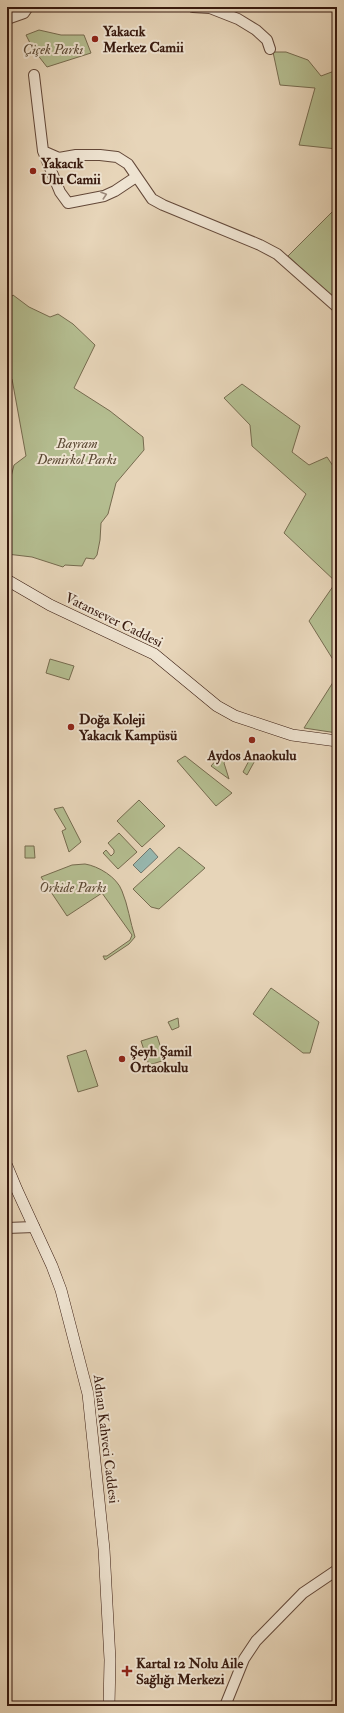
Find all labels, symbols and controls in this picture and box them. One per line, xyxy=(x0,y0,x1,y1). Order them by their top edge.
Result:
place label: Yakacık Merkez Camii xyxy=(102,23,184,56)
marker: Yakacık Merkez Camii xyxy=(90,34,100,44)
park label: Çiçek Parkı xyxy=(23,41,83,58)
place label: Yakacık Ulu Camii xyxy=(40,155,101,188)
marker: Yakacık Ulu Camii xyxy=(28,166,38,176)
one-way arrow xyxy=(101,191,108,200)
park label: Bayram Demirkol Parkı xyxy=(36,435,117,468)
street label: Vatansever Caddesi xyxy=(62,589,166,651)
place label: Doğa Koleji Yakacık Kampüsü xyxy=(78,711,178,745)
marker: Doğa Koleji Yakacık Kampüsü xyxy=(66,722,76,732)
marker: Aydos Anaokulu xyxy=(247,735,257,745)
place label: Aydos Anaokulu xyxy=(206,747,297,765)
park label: Orkide Parkı xyxy=(39,879,107,896)
place label: Şeyh Şamil Ortaokulu xyxy=(130,1043,192,1076)
marker: Şeyh Şamil Ortaokulu xyxy=(117,1054,127,1064)
street label: Adnan Kahveci Caddesi xyxy=(90,1373,122,1505)
place label: Kartal 12 Nolu Aile Sağlığı Merkezi xyxy=(136,1655,243,1689)
marker: Kartal 12 Nolu Aile Sağlığı Merkezi xyxy=(121,1665,133,1677)

